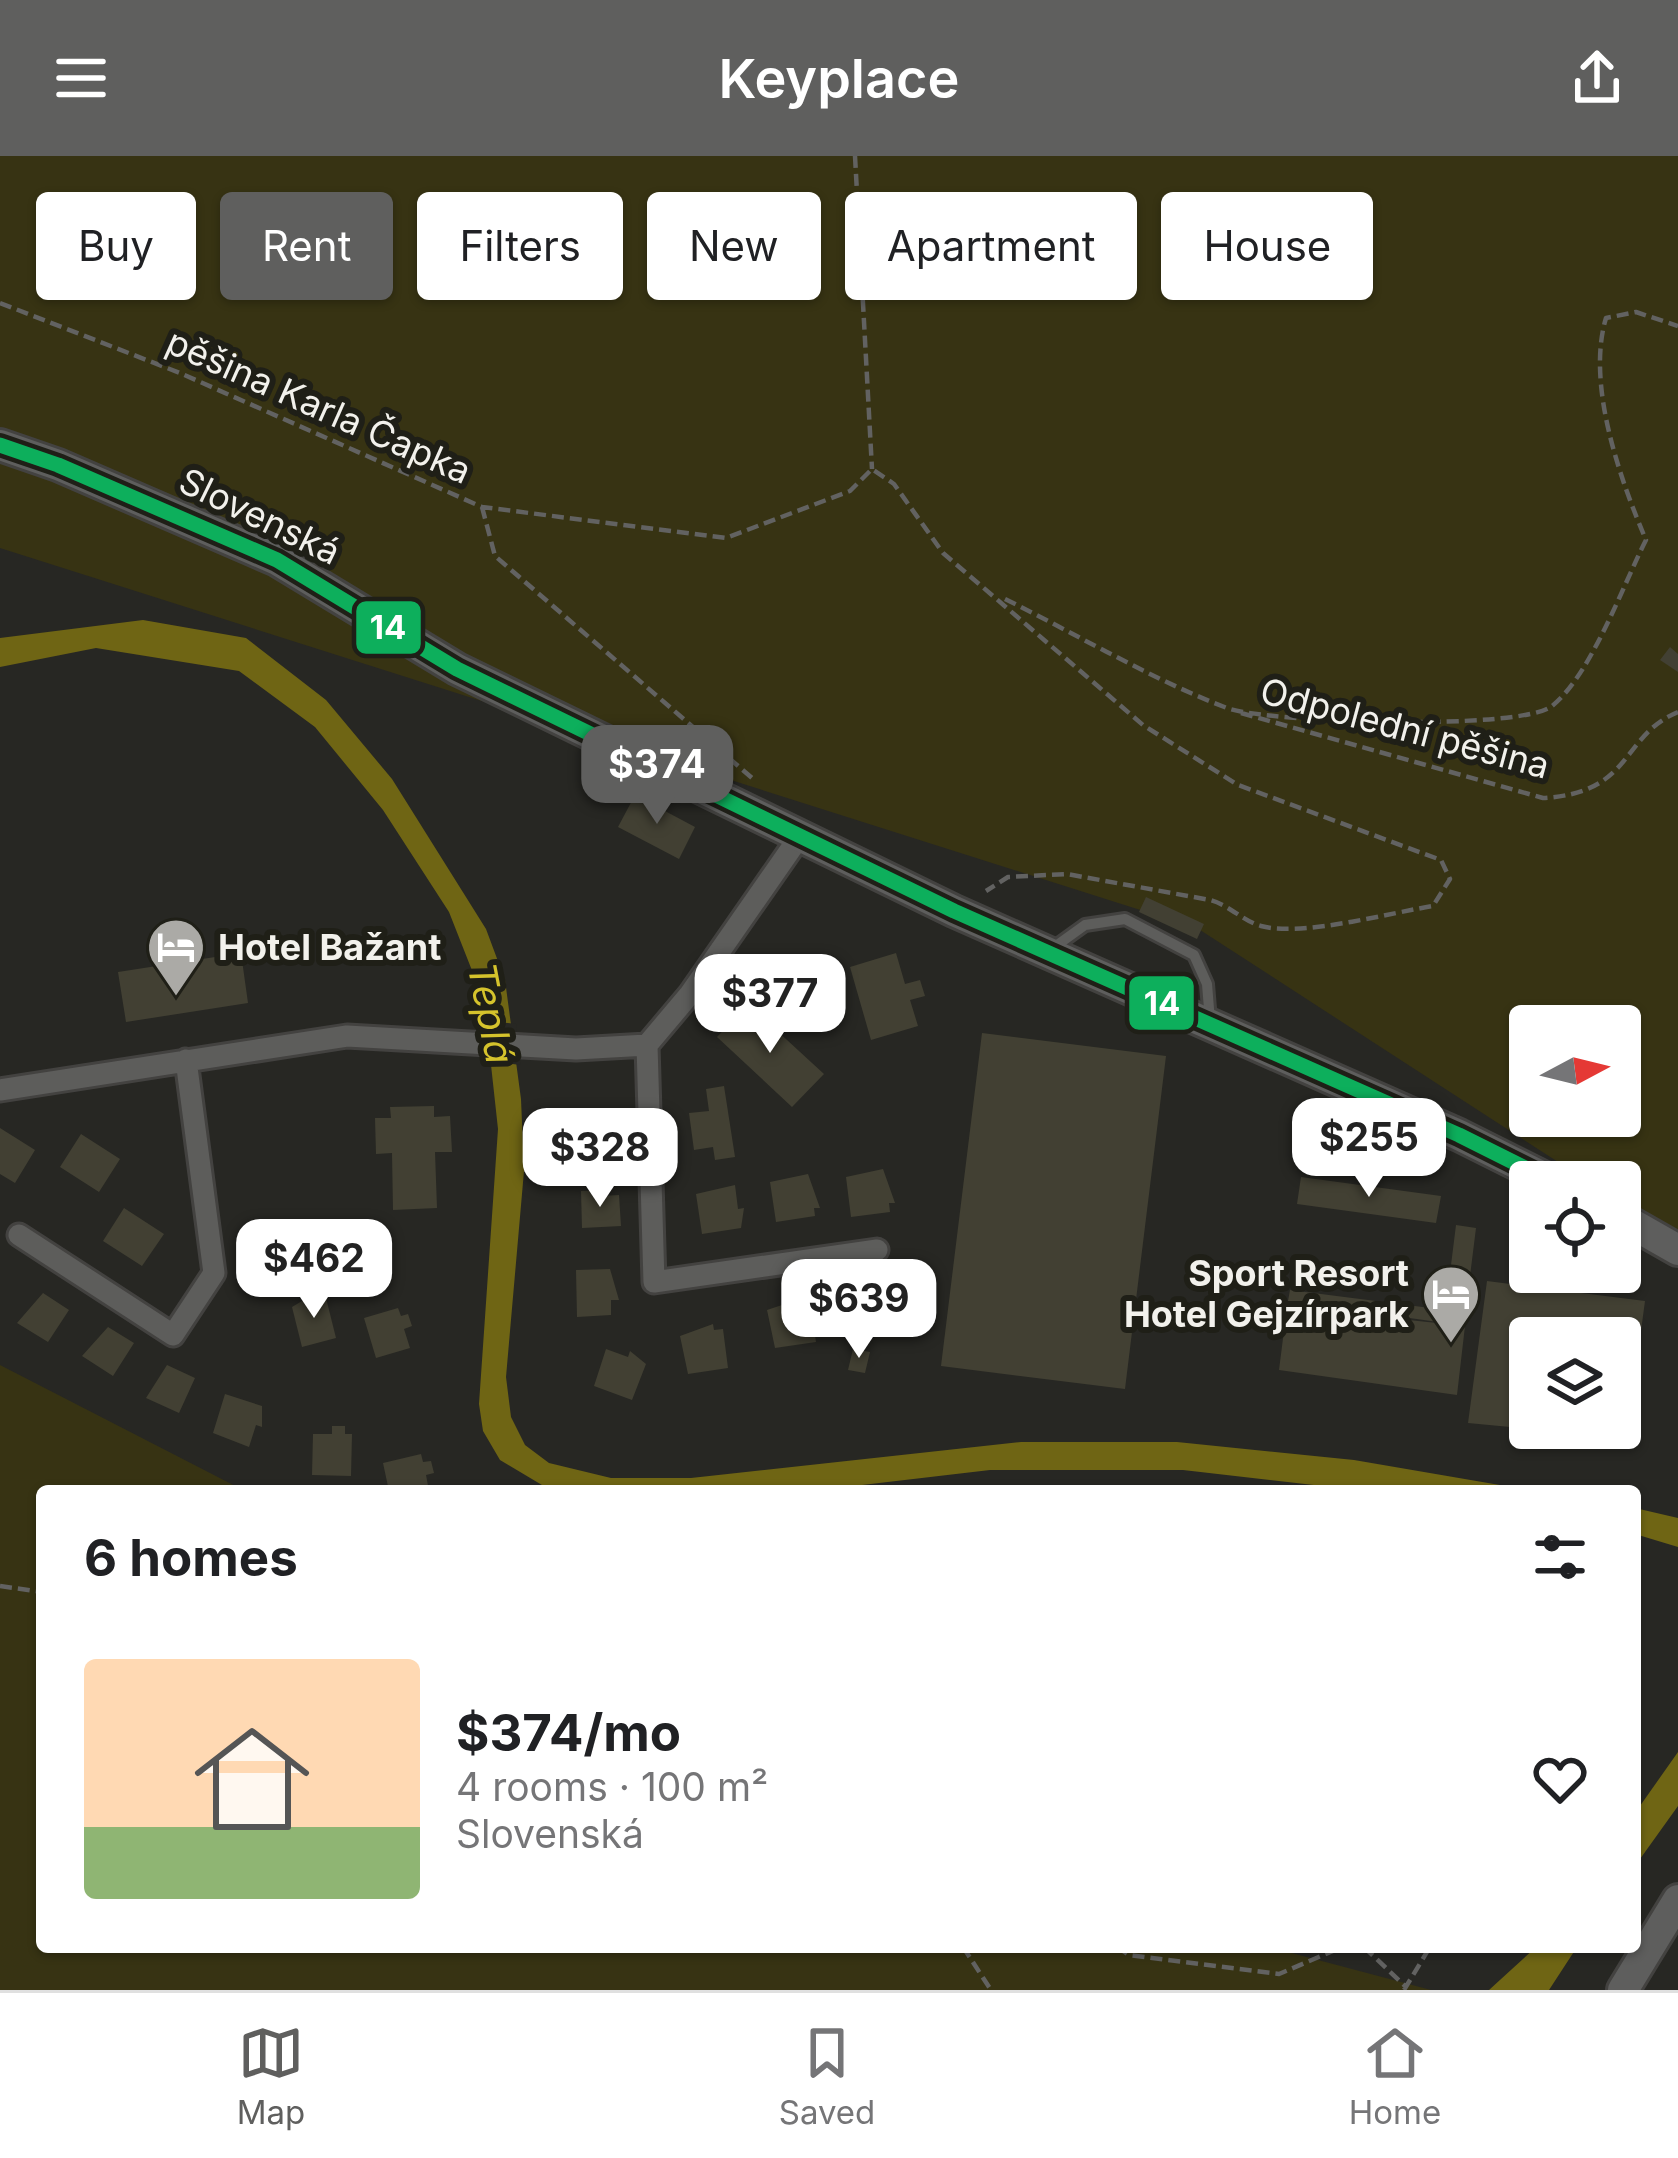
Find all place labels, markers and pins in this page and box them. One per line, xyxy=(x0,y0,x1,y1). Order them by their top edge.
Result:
pin: $374 xyxy=(586,725,728,827)
hotel icon: Hotel Bažant xyxy=(145,916,207,998)
place label: Hotel Bažant xyxy=(218,925,441,969)
pin: $377 xyxy=(699,954,841,1056)
pin: $255 xyxy=(1298,1098,1440,1200)
pin: $328 xyxy=(529,1108,671,1210)
pin: $462 xyxy=(243,1219,385,1321)
place label: Sport Resort Hotel Gejzírpark xyxy=(1124,1251,1409,1336)
pin: $639 xyxy=(788,1259,930,1361)
hotel icon: Sport Resort Hotel Gejzírpark xyxy=(1420,1263,1482,1345)

